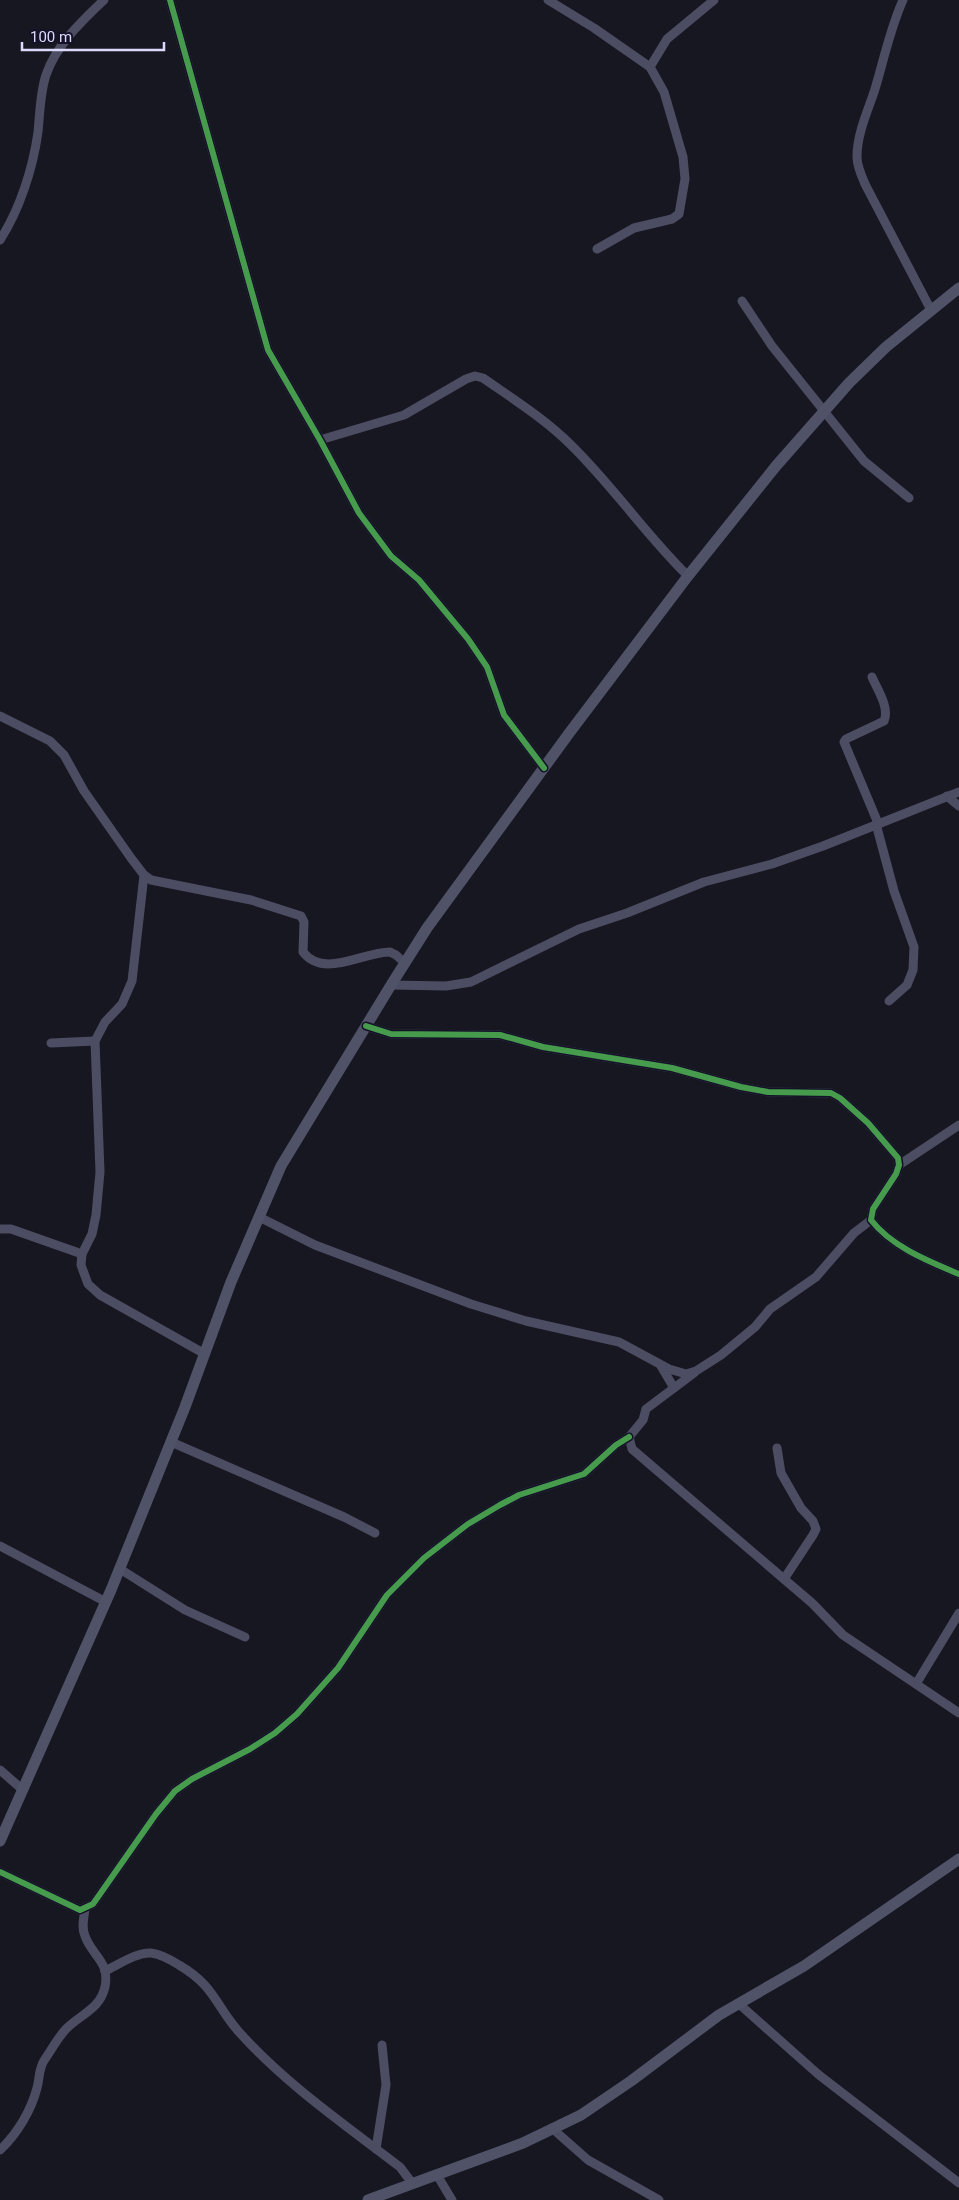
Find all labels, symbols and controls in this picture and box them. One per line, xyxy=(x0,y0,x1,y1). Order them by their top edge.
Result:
scale bar xyxy=(22,20,165,52)
text: 100 m xyxy=(30,28,72,46)

